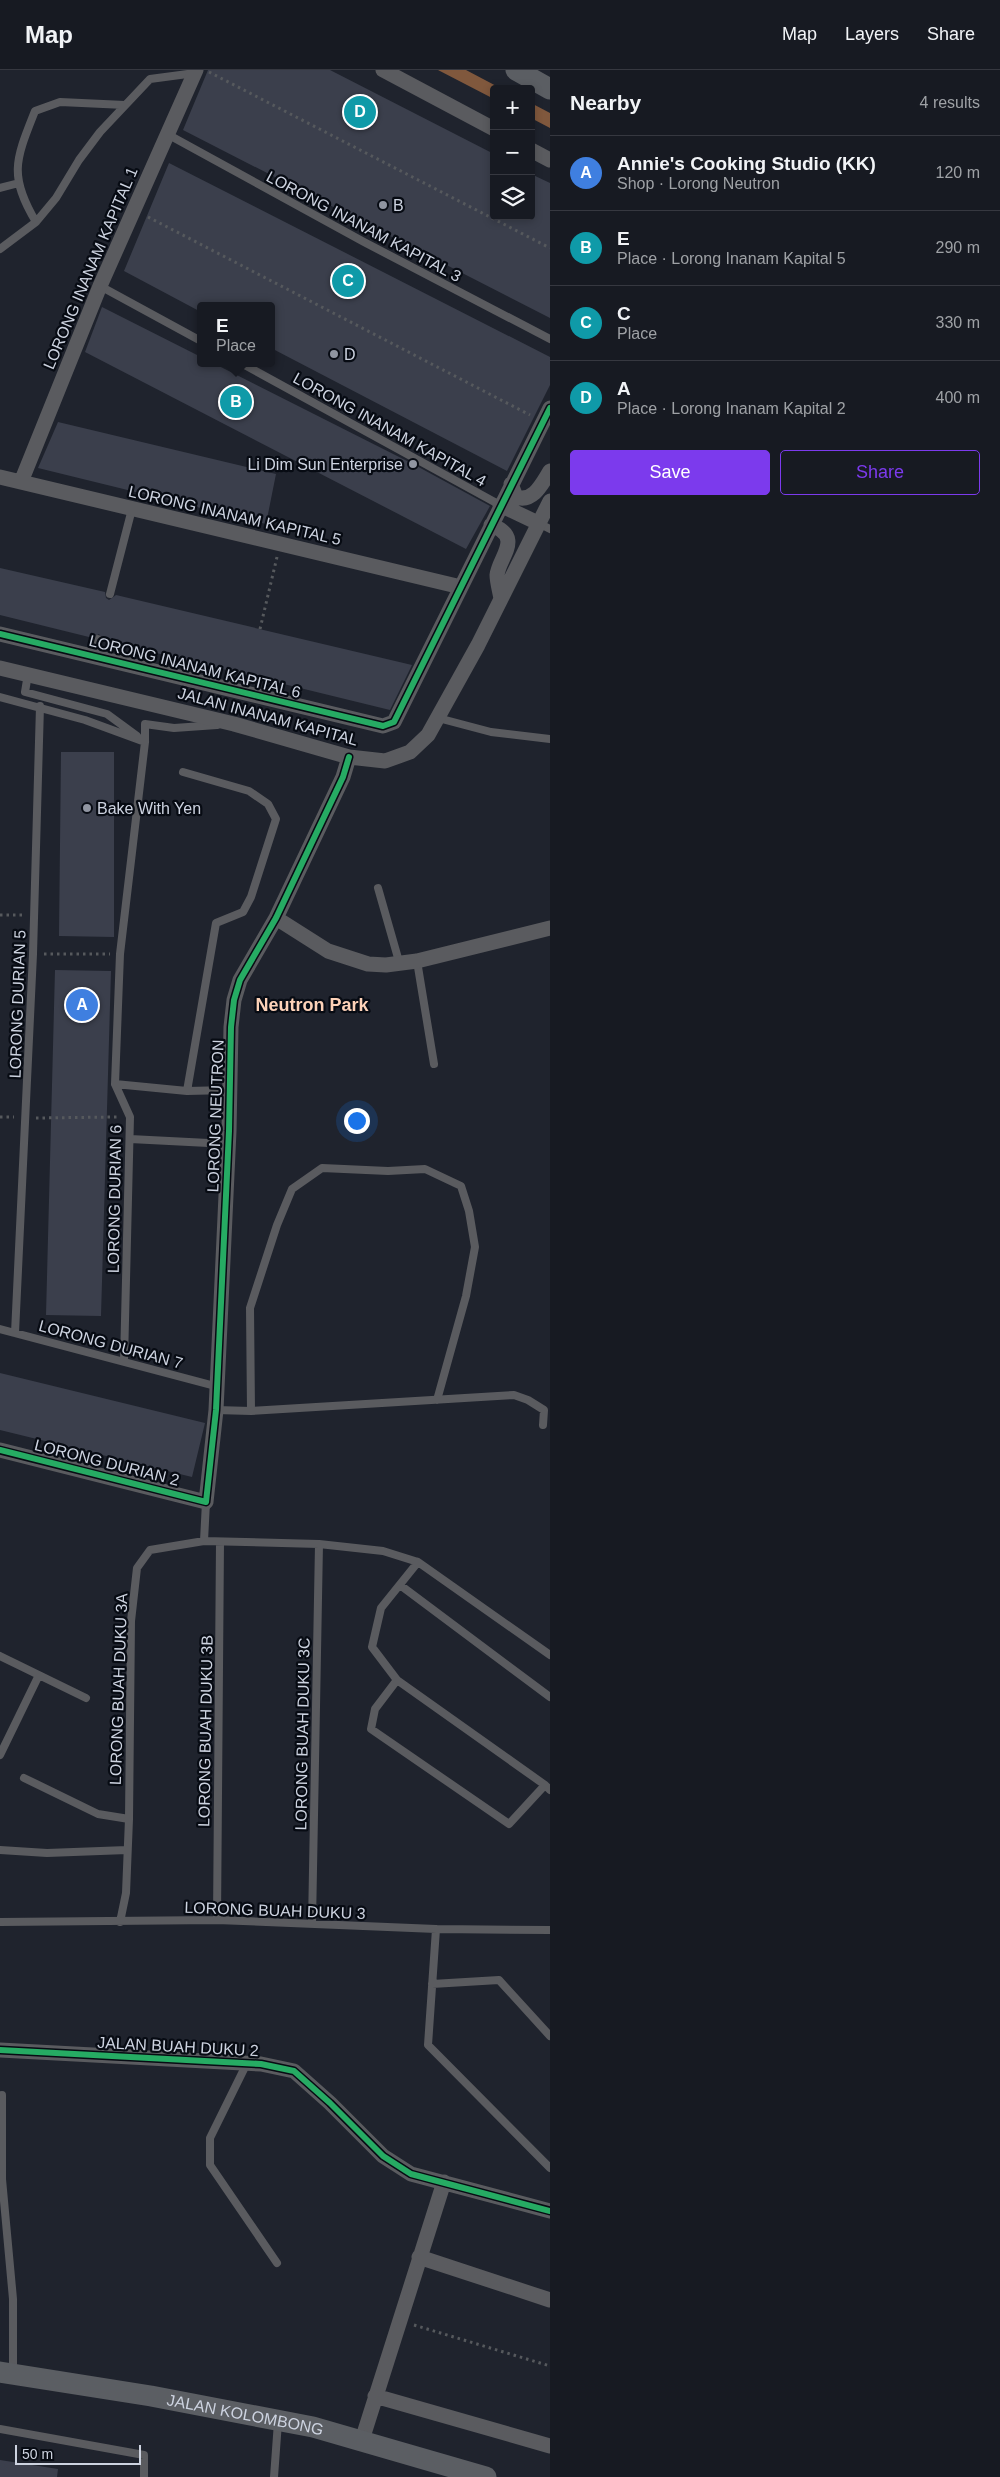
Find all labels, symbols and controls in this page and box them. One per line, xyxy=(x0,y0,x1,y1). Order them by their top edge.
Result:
text: Map xyxy=(25,21,73,48)
text: Map xyxy=(782,24,817,44)
text: Layers xyxy=(845,24,899,44)
text: Share xyxy=(927,24,975,44)
map controls xyxy=(490,85,535,220)
button: + xyxy=(490,85,535,130)
text: Nearby xyxy=(570,91,641,114)
pin: D xyxy=(344,93,376,131)
text: 4 results xyxy=(920,94,980,111)
button: − xyxy=(490,130,535,175)
text: Annie's Cooking Studio (KK) xyxy=(617,153,876,174)
text: A xyxy=(580,164,592,181)
text: 120 m xyxy=(936,164,980,181)
street label: LORONG INANAM KAPITAL 1 xyxy=(40,165,141,372)
street label: LORONG INANAM KAPITAL 3 xyxy=(264,168,464,285)
button: layers xyxy=(490,175,535,220)
text: Shop · Lorong Neutron xyxy=(617,175,780,192)
place label: B xyxy=(393,197,404,214)
marker: B xyxy=(377,199,389,211)
text: E xyxy=(617,228,630,249)
text: B xyxy=(580,239,592,256)
text: 290 m xyxy=(936,239,980,256)
text: Place · Lorong Inanam Kapital 5 xyxy=(617,250,846,267)
pin: C xyxy=(332,262,364,300)
popup xyxy=(197,302,275,367)
text: C xyxy=(617,303,631,324)
text: C xyxy=(580,314,592,331)
text: 330 m xyxy=(936,314,980,331)
text: E xyxy=(216,315,229,336)
text: Place xyxy=(617,325,657,342)
text: Place xyxy=(216,337,256,354)
place label: D xyxy=(344,346,356,363)
marker: D xyxy=(328,348,340,360)
street label: LORONG INANAM KAPITAL 4 xyxy=(290,369,489,490)
text: A xyxy=(617,378,631,399)
pin: B xyxy=(220,383,252,421)
text: D xyxy=(580,389,592,406)
text: 400 m xyxy=(936,389,980,406)
text: Place · Lorong Inanam Kapital 2 xyxy=(617,400,846,417)
button: Save xyxy=(570,450,770,495)
button: Share xyxy=(780,450,980,495)
place label: Li Dim Sun Enterprise xyxy=(247,456,403,473)
marker: Li Dim Sun Enterprise xyxy=(407,458,419,470)
street label: LORONG INANAM KAPITAL 5 xyxy=(127,483,343,548)
street label: LORONG INANAM KAPITAL 6 xyxy=(87,632,303,701)
street label: JALAN INANAM KAPITAL xyxy=(176,684,360,749)
place label: Bake With Yen xyxy=(97,800,201,817)
marker: Bake With Yen xyxy=(81,802,93,814)
street label: LORONG DURIAN 5 xyxy=(6,929,29,1079)
pin: A xyxy=(66,986,98,1024)
district label: Neutron Park xyxy=(255,995,370,1015)
street label: LORONG NEUTRON xyxy=(204,1039,227,1193)
your location xyxy=(344,1108,370,1134)
street label: LORONG DURIAN 6 xyxy=(105,1125,124,1273)
street label: LORONG DURIAN 7 xyxy=(37,1317,185,1372)
street label: LORONG DURIAN 2 xyxy=(33,1436,181,1489)
street label: LORONG BUAH DUKU 3A xyxy=(107,1592,130,1785)
street label: LORONG BUAH DUKU 3B xyxy=(195,1635,216,1827)
street label: LORONG BUAH DUKU 3C xyxy=(292,1637,313,1831)
street label: LORONG BUAH DUKU 3 xyxy=(184,1899,366,1922)
street label: JALAN BUAH DUKU 2 xyxy=(97,2034,259,2059)
street label: JALAN KOLOMBONG xyxy=(166,2391,326,2439)
scale bar xyxy=(15,2442,141,2465)
text: 50 m xyxy=(22,2446,53,2462)

